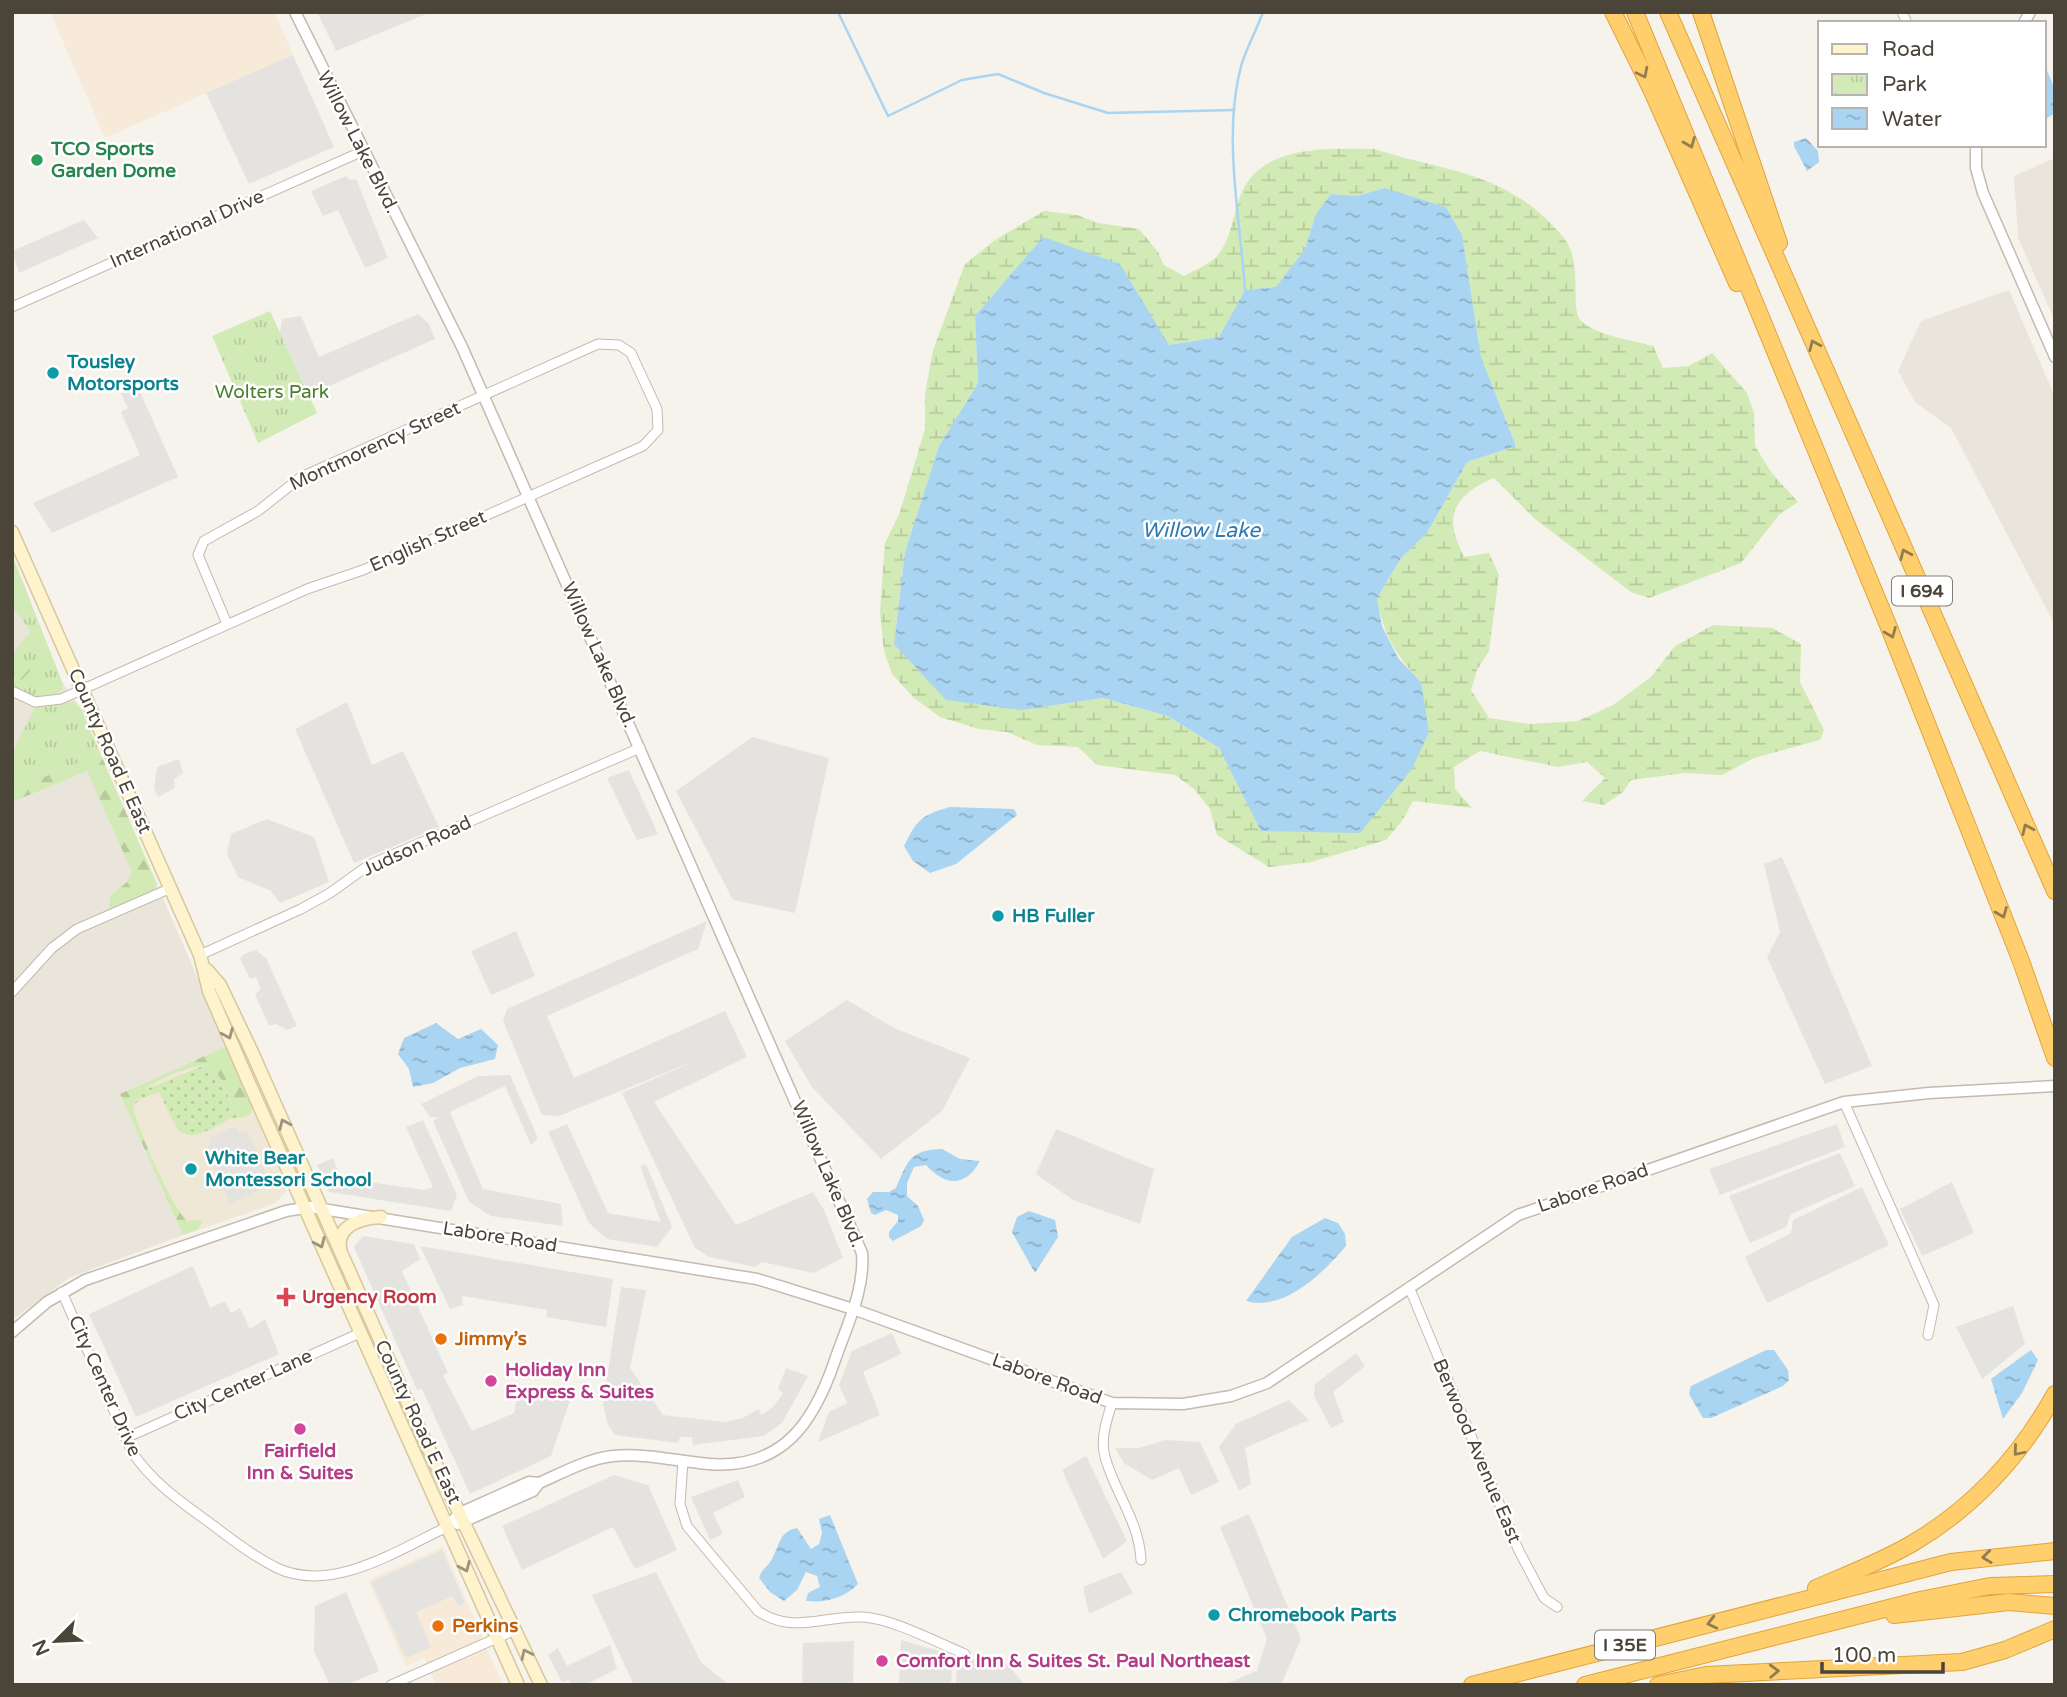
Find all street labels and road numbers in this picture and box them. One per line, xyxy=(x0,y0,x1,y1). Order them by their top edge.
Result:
street label: Willow Lake Blvd. xyxy=(313,67,403,217)
street label: International Drive xyxy=(107,185,267,273)
street label: Montmorency Street xyxy=(286,397,464,495)
street label: English Street xyxy=(366,506,490,576)
road number: I 694 xyxy=(1892,576,1952,606)
street label: Willow Lake Blvd. xyxy=(557,579,641,731)
street label: County Road E East xyxy=(64,665,156,837)
street label: Judson Road xyxy=(359,811,475,881)
street label: Willow Lake Blvd. xyxy=(787,1098,869,1250)
street label: Labore Road xyxy=(1535,1159,1651,1217)
street label: Labore Road xyxy=(441,1217,559,1257)
street label: City Center Drive xyxy=(64,1312,146,1460)
street label: County Road E East xyxy=(370,1337,466,1507)
street label: City Center Lane xyxy=(170,1345,316,1425)
street label: Labore Road xyxy=(989,1349,1105,1409)
street label: Berwood Avenue East xyxy=(1428,1356,1526,1546)
road number: I 35E xyxy=(1595,1630,1655,1660)

